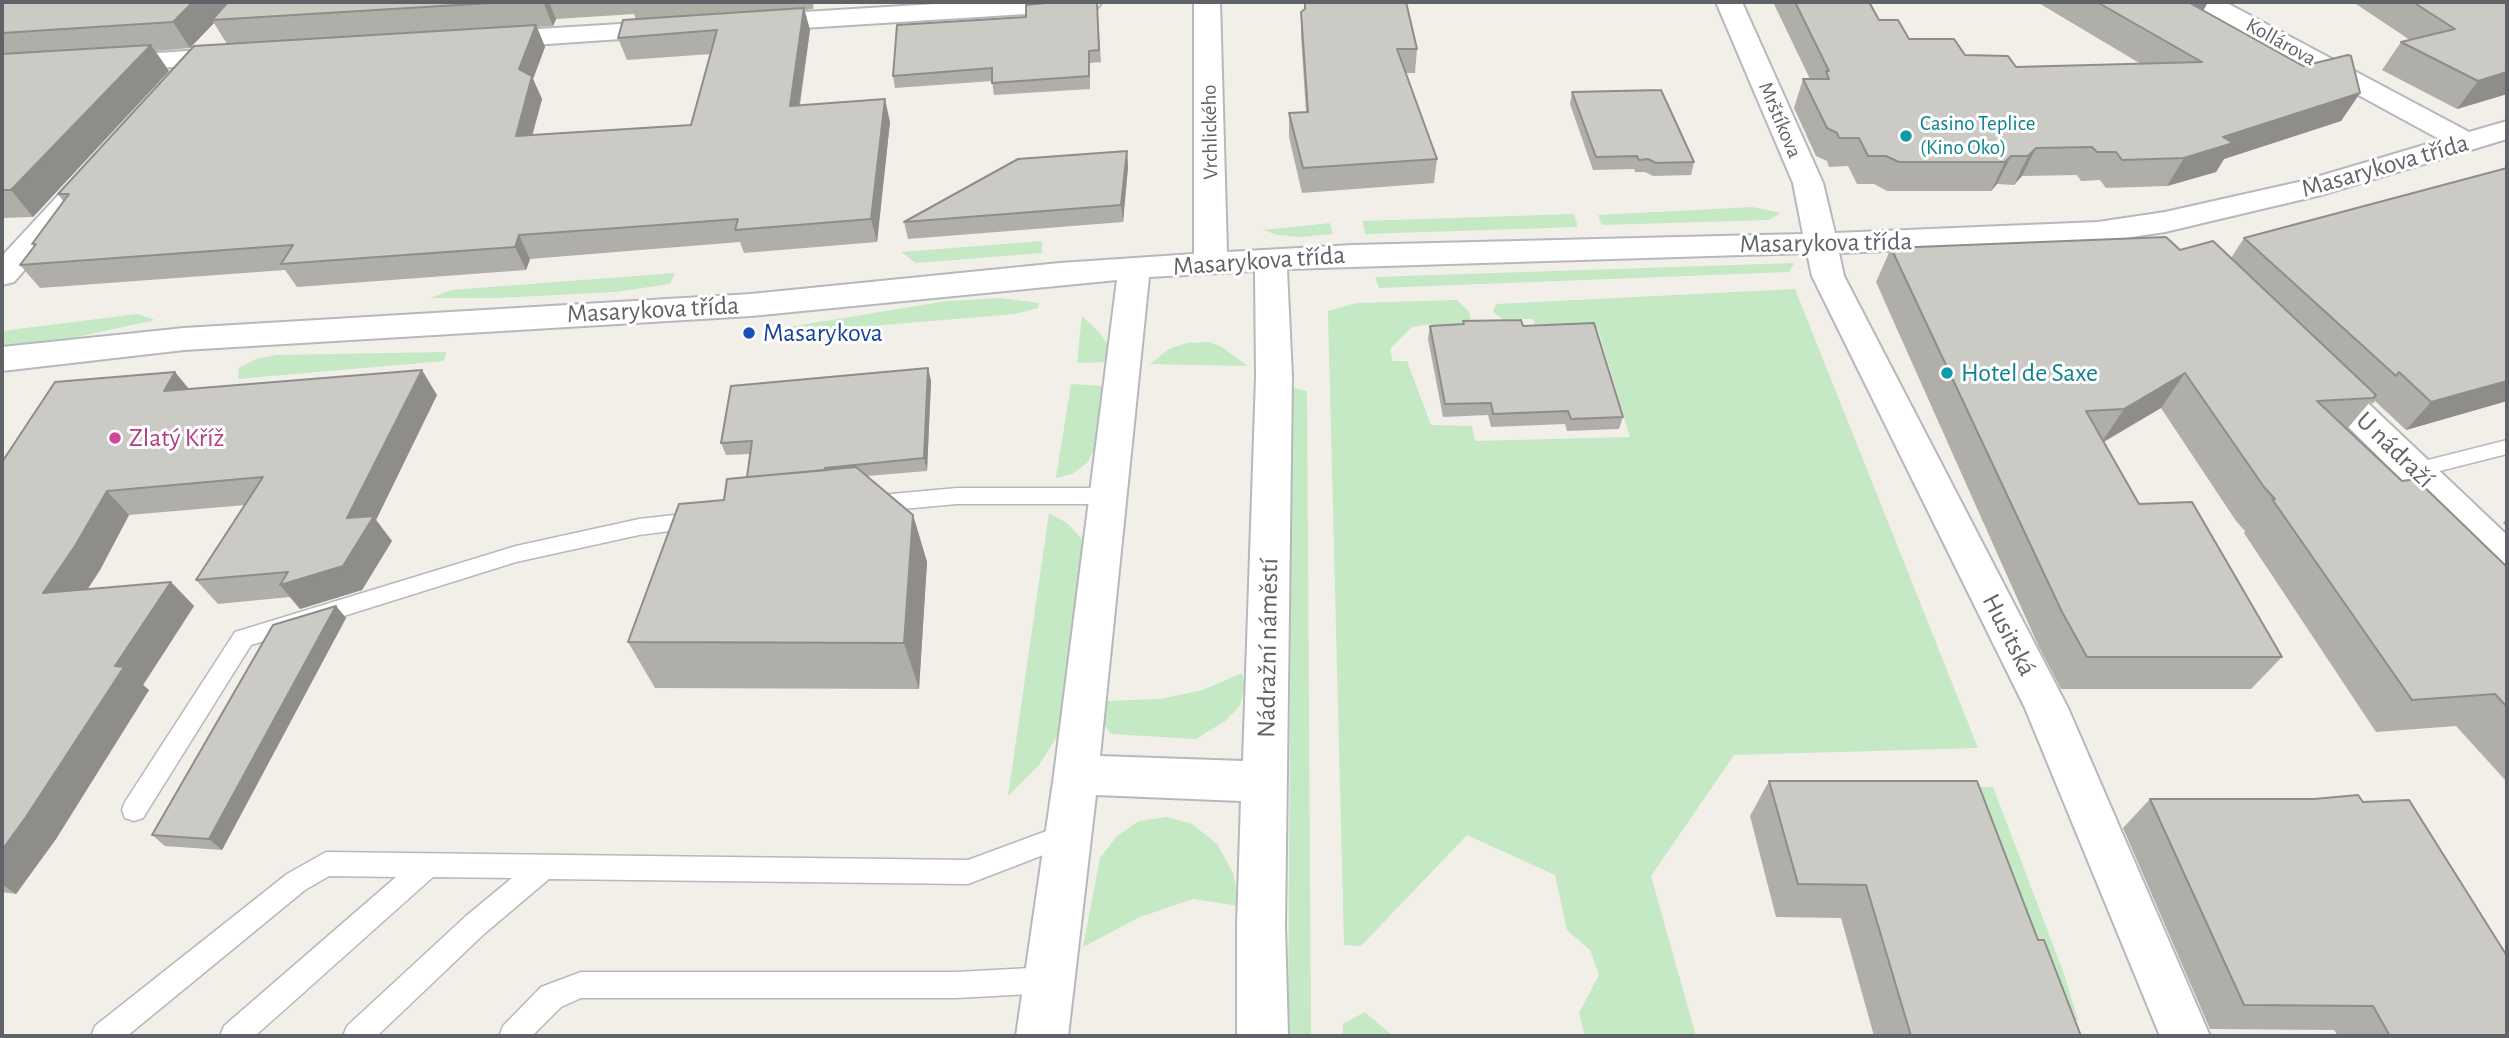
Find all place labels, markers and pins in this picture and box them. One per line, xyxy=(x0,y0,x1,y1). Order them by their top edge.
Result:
place label: Casino Teplice (Kino Oko) xyxy=(1920,111,2035,161)
marker: Casino Teplice (Kino Oko) xyxy=(1898,128,1914,144)
place label: Masarykova xyxy=(763,317,883,349)
marker: Masarykova xyxy=(741,325,757,341)
place label: Hotel de Saxe xyxy=(1961,357,2098,389)
marker: Hotel de Saxe xyxy=(1939,365,1955,381)
place label: Zlatý Kříž xyxy=(129,422,224,454)
marker: Zlatý Kříž xyxy=(107,430,123,446)

